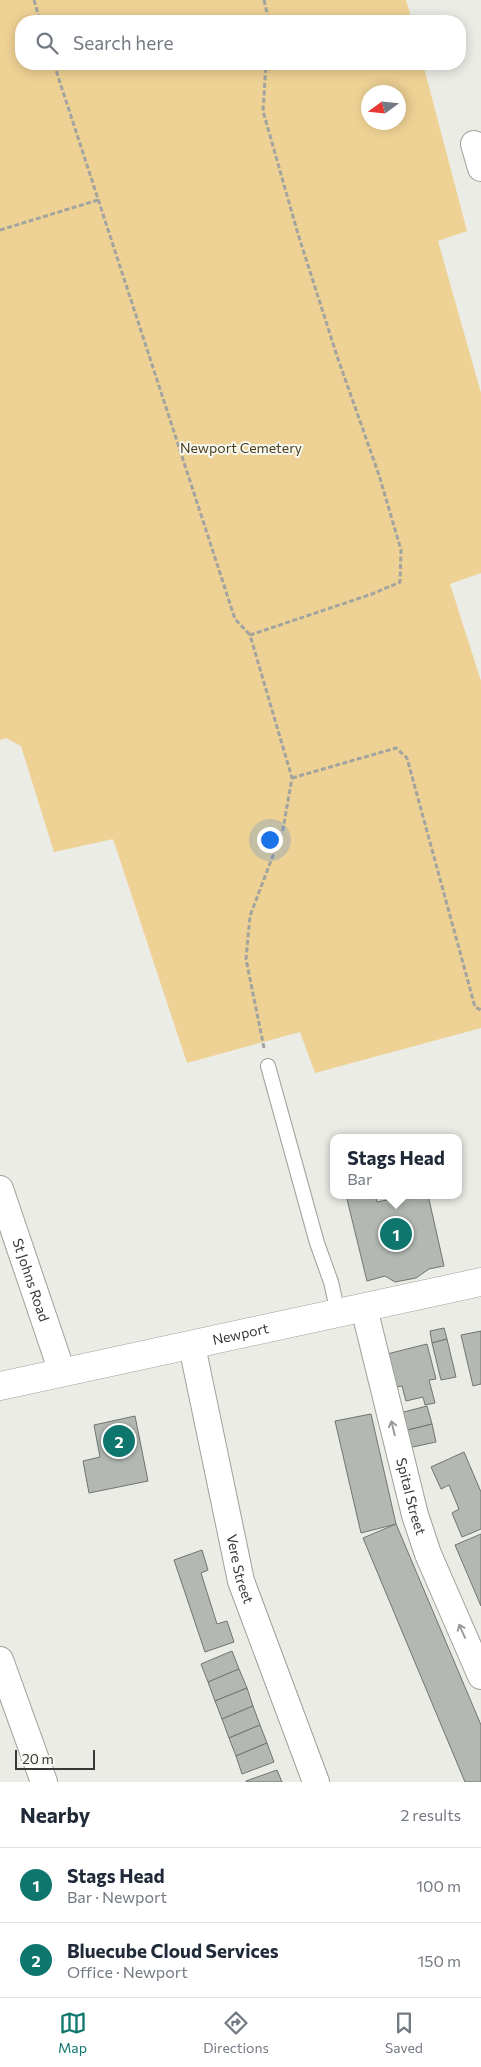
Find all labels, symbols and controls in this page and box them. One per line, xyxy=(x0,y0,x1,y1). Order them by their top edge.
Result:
search box xyxy=(15,15,466,70)
icon: search xyxy=(33,29,61,57)
text: Search here xyxy=(73,31,173,54)
north arrow xyxy=(361,85,406,130)
park label: Newport Cemetery xyxy=(180,439,302,456)
your location xyxy=(257,827,283,853)
popup xyxy=(330,1134,462,1199)
text: Stags Head xyxy=(347,1146,445,1169)
text: Bar xyxy=(347,1169,372,1188)
pin: 1 xyxy=(380,1215,412,1253)
street label: St Johns Road xyxy=(9,1236,53,1324)
street label: Newport xyxy=(211,1319,270,1348)
one-way arrow xyxy=(388,1420,398,1436)
pin: 2 xyxy=(103,1422,135,1460)
street label: Spital Street xyxy=(393,1456,430,1537)
street label: Vere Street xyxy=(223,1533,258,1606)
one-way arrow xyxy=(456,1624,466,1639)
scale bar xyxy=(15,1747,95,1770)
text: 20 m xyxy=(22,1750,54,1767)
text: Nearby xyxy=(20,1802,90,1827)
text: 2 results xyxy=(400,1805,461,1824)
text: Stags Head xyxy=(67,1864,165,1887)
text: 1 xyxy=(32,1876,40,1895)
text: 100 m xyxy=(416,1876,461,1895)
text: Bar · Newport xyxy=(67,1887,167,1906)
text: Bluecube Cloud Services xyxy=(67,1939,279,1962)
text: 2 xyxy=(31,1951,41,1970)
text: 150 m xyxy=(418,1951,461,1970)
text: Office · Newport xyxy=(67,1962,188,1981)
tab: Map xyxy=(58,2009,87,2056)
tab: Directions xyxy=(203,2009,269,2056)
tab: Saved xyxy=(385,2009,423,2056)

